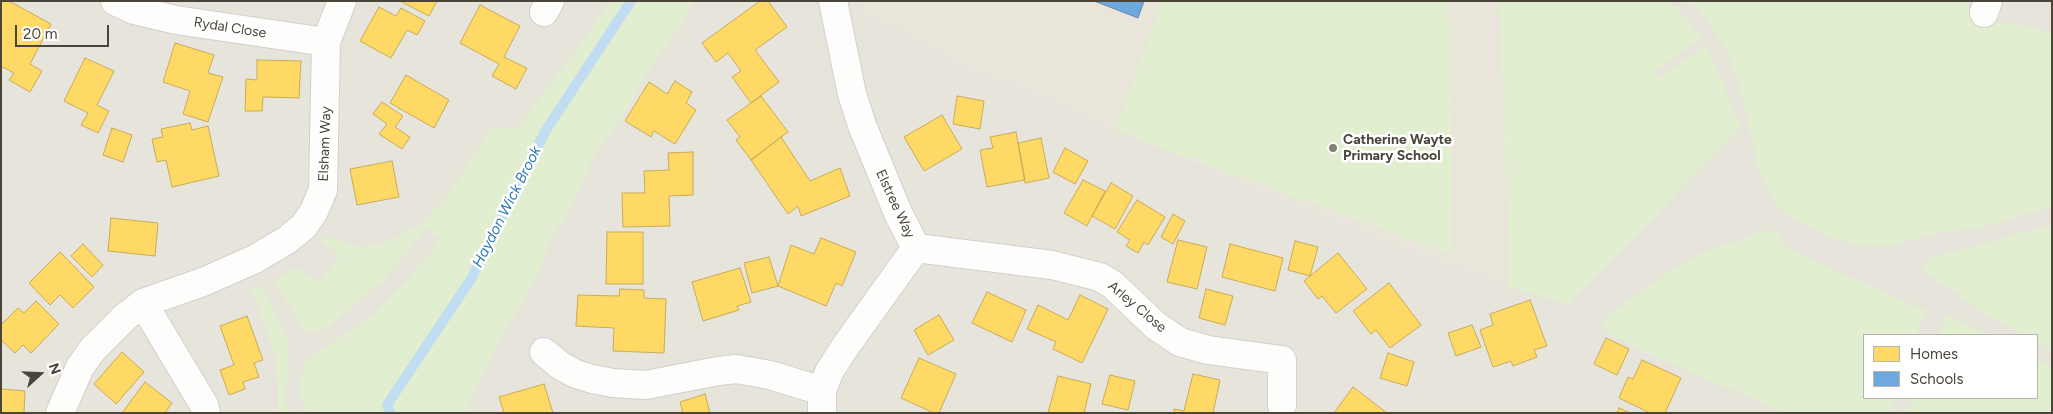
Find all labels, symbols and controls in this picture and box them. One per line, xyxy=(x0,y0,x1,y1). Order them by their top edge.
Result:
street label: Rydal Close xyxy=(193,14,267,42)
scale bar xyxy=(18,15,111,47)
text: 20 m xyxy=(23,25,57,43)
street label: Elsham Way xyxy=(315,106,335,182)
place label: Catherine Wayte Primary School xyxy=(1343,132,1452,164)
marker: Catherine Wayte Primary School xyxy=(1327,142,1339,154)
water label: Haydon Wick Brook xyxy=(469,144,545,270)
street label: Elstree Way xyxy=(872,167,918,241)
street label: Arley Close xyxy=(1104,278,1170,336)
legend xyxy=(1863,334,2038,399)
text: Homes xyxy=(1910,345,1958,363)
north arrow xyxy=(15,349,65,399)
text: N xyxy=(45,361,64,377)
text: Schools xyxy=(1910,370,1963,388)

